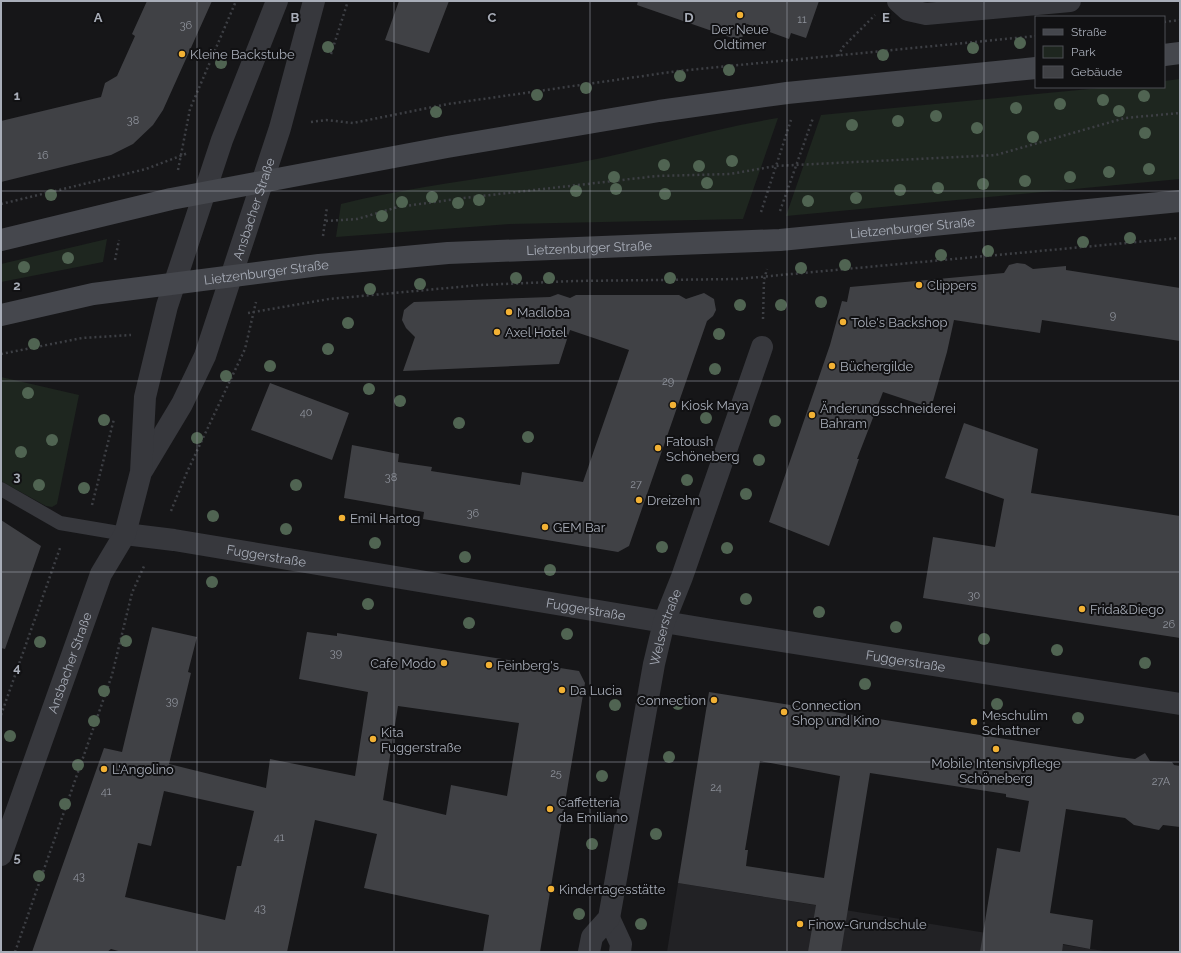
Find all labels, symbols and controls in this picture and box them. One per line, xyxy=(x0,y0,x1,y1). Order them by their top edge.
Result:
text: A xyxy=(94,10,103,25)
text: B xyxy=(291,10,300,25)
text: C xyxy=(488,10,497,25)
text: D xyxy=(684,10,694,25)
marker: Der Neue Oldtimer xyxy=(735,10,745,20)
text: E xyxy=(882,10,890,25)
house number: 11 xyxy=(797,13,807,26)
legend xyxy=(1035,16,1165,88)
house number: 36 xyxy=(180,19,193,32)
place label: Der Neue Oldtimer xyxy=(711,22,769,52)
text: Straße xyxy=(1071,25,1107,39)
text: Park xyxy=(1071,45,1096,59)
place label: Kleine Backstube xyxy=(190,47,295,62)
marker: Kleine Backstube xyxy=(177,49,187,59)
text: Gebäude xyxy=(1071,65,1122,79)
text: 1 xyxy=(14,88,21,103)
house number: 38 xyxy=(127,114,139,127)
house number: 16 xyxy=(37,149,49,162)
street label: Ansbacher Straße xyxy=(230,156,277,262)
street label: Lietzenburger Straße xyxy=(849,213,976,241)
street label: Lietzenburger Straße xyxy=(526,238,653,257)
street label: Lietzenburger Straße xyxy=(203,257,330,287)
text: 2 xyxy=(13,278,21,293)
place label: Clippers xyxy=(927,278,977,293)
marker: Clippers xyxy=(914,280,924,290)
place label: Madloba xyxy=(517,305,570,320)
marker: Madloba xyxy=(504,307,514,317)
house number: 9 xyxy=(1110,309,1116,322)
place label: Tole's Backshop xyxy=(851,315,948,330)
marker: Tole's Backshop xyxy=(838,317,848,327)
place label: Axel Hotel xyxy=(505,325,567,340)
marker: Axel Hotel xyxy=(492,327,502,337)
place label: Büchergilde xyxy=(840,359,914,374)
marker: Büchergilde xyxy=(827,361,837,371)
house number: 29 xyxy=(662,375,674,388)
place label: Kiosk Maya xyxy=(681,398,749,413)
marker: Kiosk Maya xyxy=(668,400,678,410)
place label: Änderungsschneiderei Bahram xyxy=(820,400,956,431)
house number: 40 xyxy=(300,406,313,419)
marker: Änderungsschneiderei Bahram xyxy=(807,410,817,420)
place label: Fatoush Schöneberg xyxy=(666,434,740,464)
marker: Fatoush Schöneberg xyxy=(653,443,663,453)
text: 3 xyxy=(13,469,21,484)
house number: 38 xyxy=(385,471,397,484)
house number: 27 xyxy=(630,478,642,491)
place label: Dreizehn xyxy=(647,493,700,508)
marker: Dreizehn xyxy=(634,495,644,505)
house number: 36 xyxy=(467,507,480,520)
place label: Emil Hartog xyxy=(350,511,420,526)
marker: Emil Hartog xyxy=(337,513,347,523)
place label: GEM Bar xyxy=(553,520,606,535)
marker: GEM Bar xyxy=(540,522,550,532)
street label: Fuggerstraße xyxy=(225,541,308,570)
street label: Welserstraße xyxy=(646,587,684,667)
house number: 30 xyxy=(968,589,981,602)
street label: Fuggerstraße xyxy=(545,595,627,623)
place label: Frida&Diego xyxy=(1090,602,1164,617)
marker: Frida&Diego xyxy=(1077,604,1087,614)
street label: Ansbacher Straße xyxy=(45,610,94,715)
house number: 26 xyxy=(1163,618,1176,631)
house number: 39 xyxy=(330,647,342,660)
street label: Fuggerstraße xyxy=(865,647,947,674)
place label: Cafe Modo xyxy=(370,656,436,671)
marker: Cafe Modo xyxy=(439,658,449,668)
place label: Feinberg's xyxy=(497,658,559,673)
text: 4 xyxy=(13,660,21,675)
marker: Feinberg's xyxy=(484,660,494,670)
place label: Da Lucia xyxy=(570,683,622,698)
marker: Da Lucia xyxy=(557,685,567,695)
place label: Connection xyxy=(637,693,706,708)
house number: 39 xyxy=(166,695,178,708)
marker: Connection xyxy=(709,695,719,705)
place label: Connection Shop und Kino xyxy=(792,698,880,728)
marker: Connection Shop und Kino xyxy=(779,707,789,717)
place label: Meschulim Schattner xyxy=(982,708,1048,738)
marker: Meschulim Schattner xyxy=(969,717,979,727)
place label: Kita Fuggerstraße xyxy=(381,725,462,755)
marker: Kita Fuggerstraße xyxy=(368,734,378,744)
marker: Mobile Intensivpflege Schöneberg xyxy=(991,744,1001,754)
place label: Mobile Intensivpflege Schöneberg xyxy=(931,756,1061,786)
place label: L'Angolino xyxy=(112,762,174,777)
marker: L'Angolino xyxy=(99,764,109,774)
house number: 25 xyxy=(550,767,562,780)
house number: 27A xyxy=(1152,775,1171,788)
house number: 24 xyxy=(710,781,722,794)
house number: 41 xyxy=(101,785,112,798)
place label: Caffetteria da Emiliano xyxy=(558,795,628,825)
marker: Caffetteria da Emiliano xyxy=(545,804,555,814)
house number: 41 xyxy=(274,831,285,844)
text: 5 xyxy=(13,850,21,865)
house number: 43 xyxy=(73,870,85,883)
place label: Kindertagesstätte xyxy=(559,882,666,897)
marker: Kindertagesstätte xyxy=(546,884,556,894)
house number: 43 xyxy=(254,902,266,915)
place label: Finow-Grundschule xyxy=(808,917,927,932)
marker: Finow-Grundschule xyxy=(795,919,805,929)

